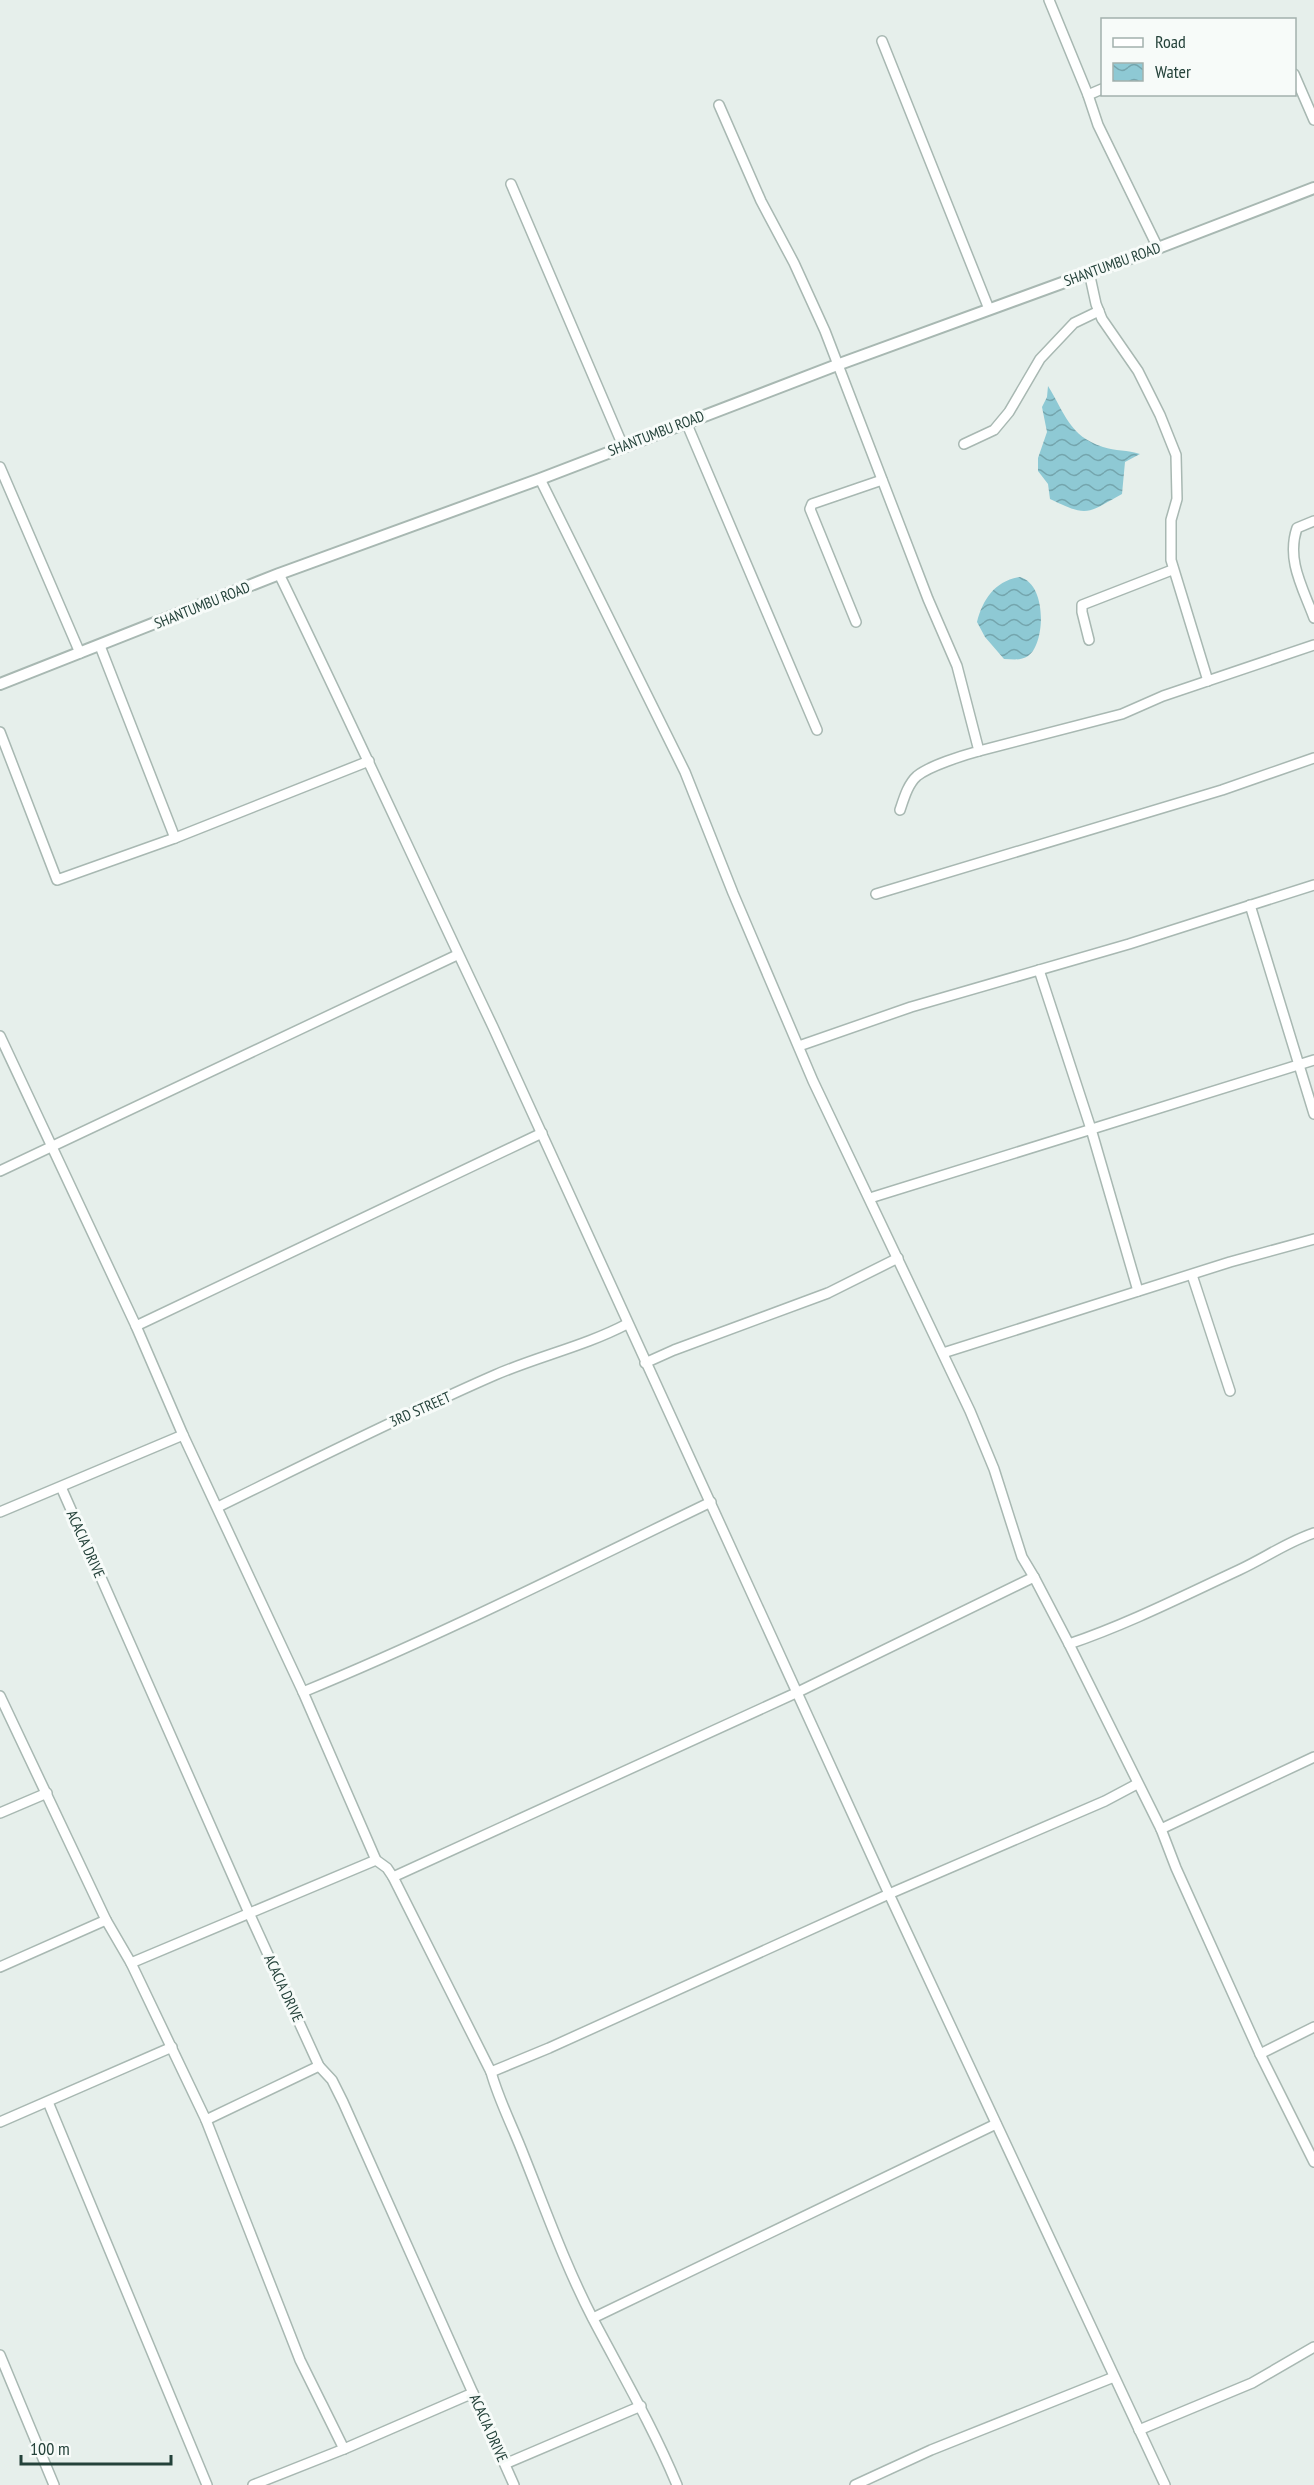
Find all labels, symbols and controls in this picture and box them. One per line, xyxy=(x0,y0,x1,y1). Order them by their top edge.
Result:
legend xyxy=(1101,18,1296,96)
text: Road xyxy=(1155,30,1186,53)
text: Water xyxy=(1155,60,1191,83)
street label: SHANTUMBU ROAD xyxy=(1061,238,1163,290)
street label: SHANTUMBU ROAD xyxy=(605,406,707,460)
street label: SHANTUMBU ROAD xyxy=(151,577,253,633)
street label: 3RD STREET xyxy=(386,1387,454,1431)
street label: ACACIA DRIVE xyxy=(63,1507,109,1581)
street label: ACACIA DRIVE xyxy=(260,1951,308,2025)
street label: ACACIA DRIVE xyxy=(466,2391,512,2465)
scale bar xyxy=(21,2428,171,2466)
text: 100 m xyxy=(30,2437,70,2460)

